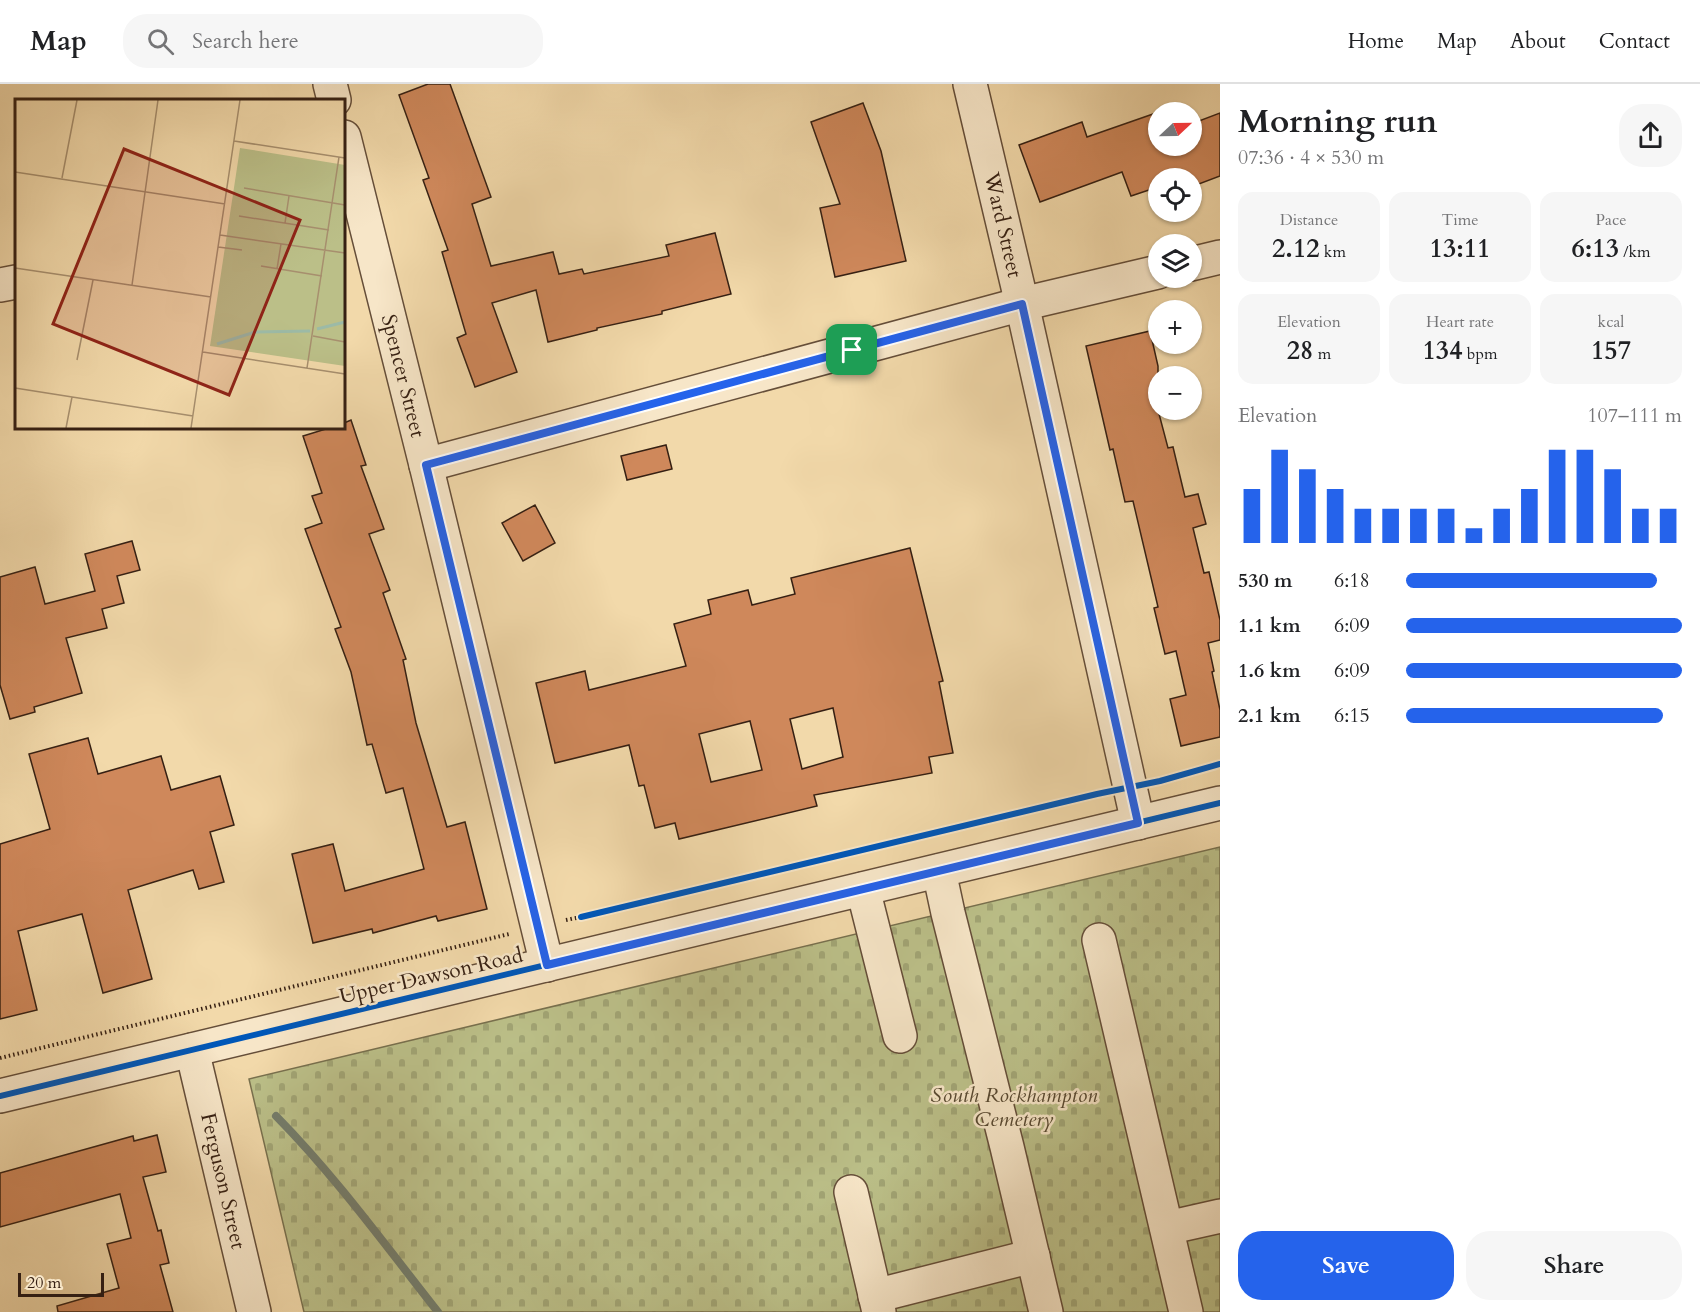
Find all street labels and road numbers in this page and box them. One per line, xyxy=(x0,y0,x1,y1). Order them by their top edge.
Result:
street label: Ward Street xyxy=(977,168,1029,281)
street label: Spencer Street xyxy=(374,311,432,441)
street label: Upper Dawson Road xyxy=(336,941,526,1011)
street label: Ferguson Street xyxy=(193,1110,253,1252)

